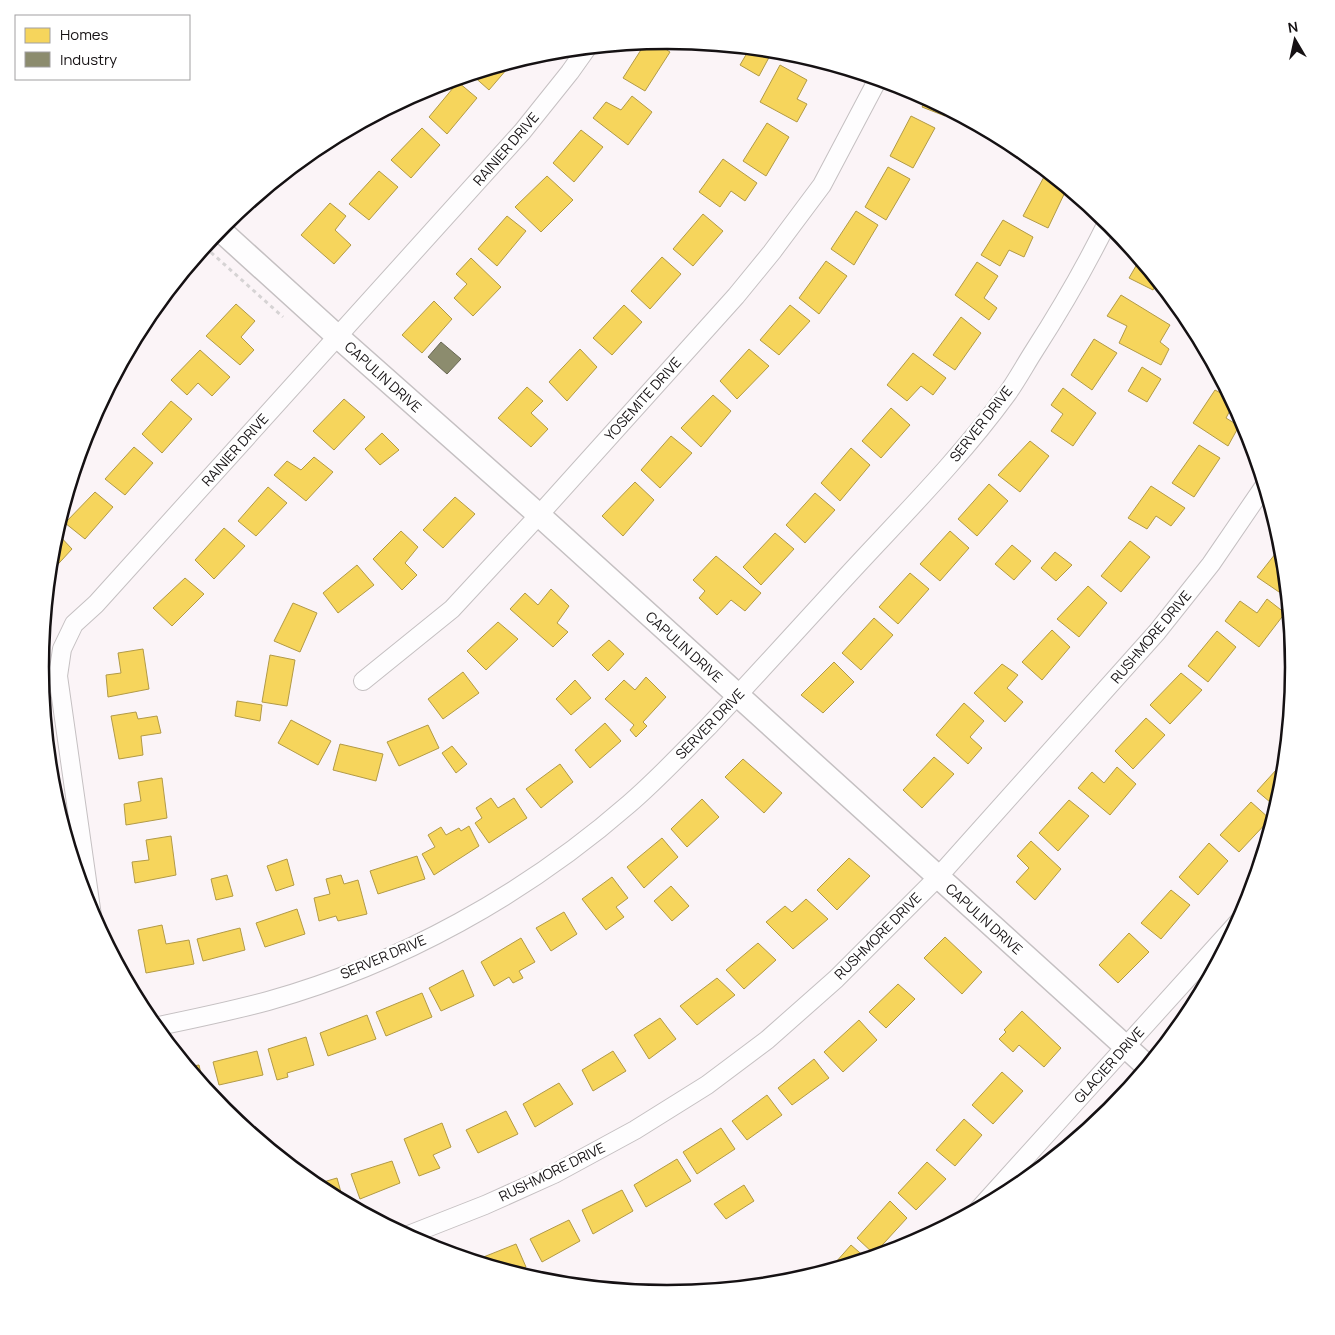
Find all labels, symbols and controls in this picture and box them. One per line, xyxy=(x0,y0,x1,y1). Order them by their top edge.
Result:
legend xyxy=(15,15,190,80)
north arrow xyxy=(1270,15,1320,65)
text: N xyxy=(1286,16,1299,37)
text: Homes xyxy=(60,24,109,45)
text: Industry xyxy=(60,49,117,70)
street label: RAINIER DRIVE xyxy=(468,108,543,189)
street label: CAPULIN DRIVE xyxy=(341,337,426,416)
street label: YOSEMITE DRIVE xyxy=(600,353,685,444)
street label: SERVER DRIVE xyxy=(945,382,1016,466)
street label: RAINIER DRIVE xyxy=(197,409,272,490)
street label: RUSHMORE DRIVE xyxy=(1106,586,1195,687)
street label: CAPULIN DRIVE xyxy=(642,607,727,686)
street label: SERVER DRIVE xyxy=(671,684,748,763)
street label: CAPULIN DRIVE xyxy=(942,879,1027,958)
street label: RUSHMORE DRIVE xyxy=(830,888,925,983)
street label: SERVER DRIVE xyxy=(337,930,429,983)
street label: GLACIER DRIVE xyxy=(1069,1022,1148,1107)
street label: RUSHMORE DRIVE xyxy=(496,1138,608,1205)

